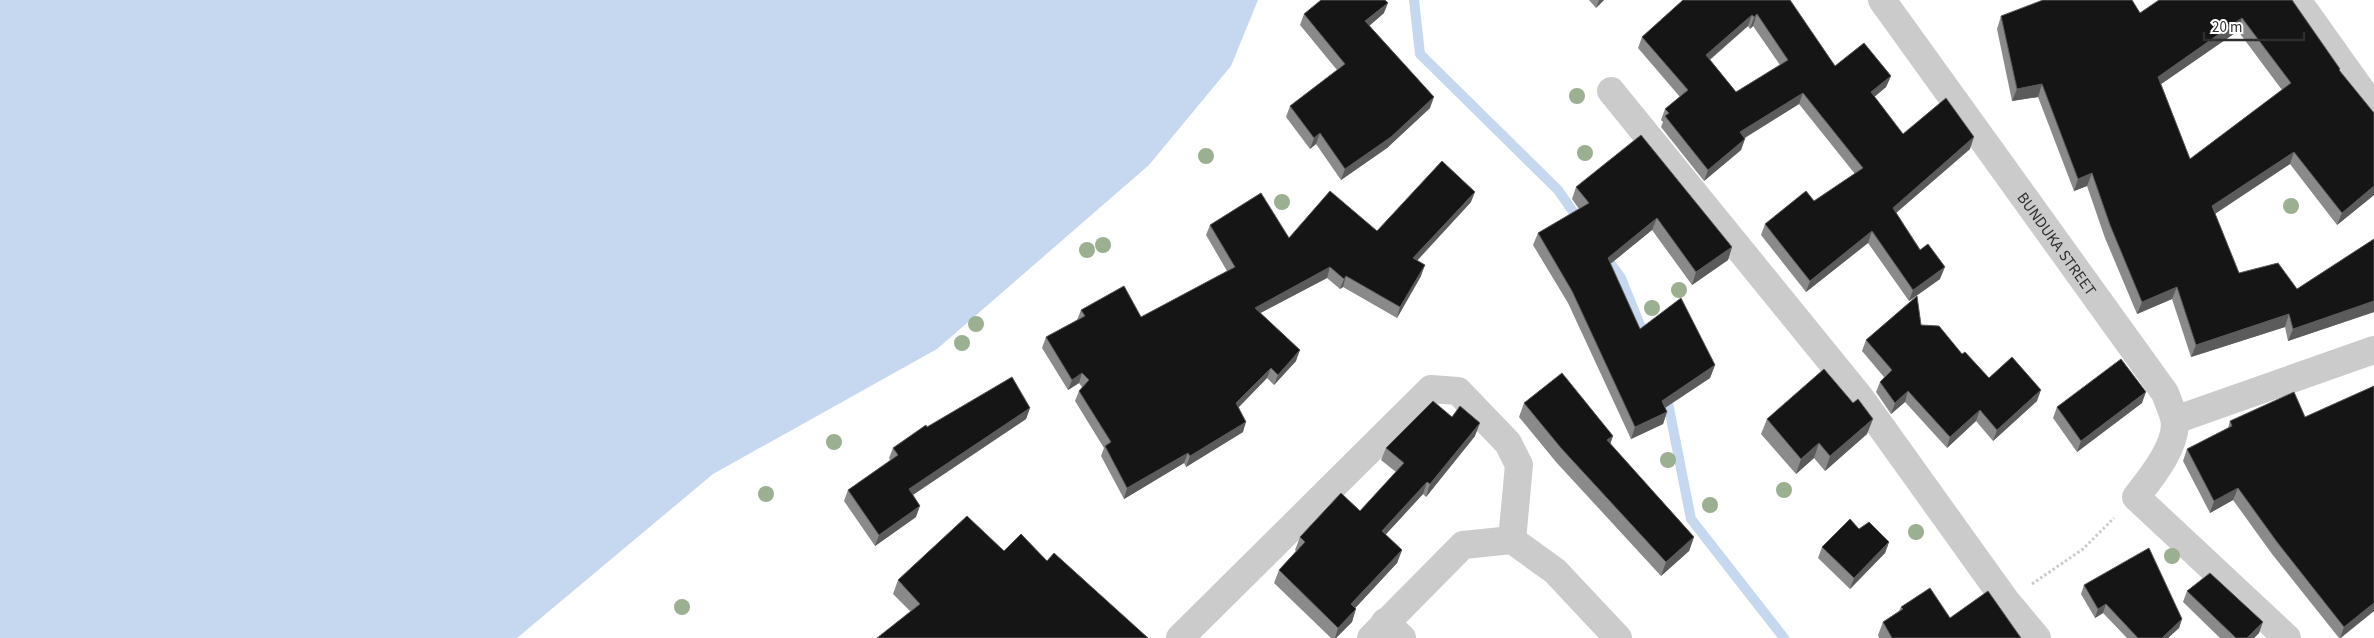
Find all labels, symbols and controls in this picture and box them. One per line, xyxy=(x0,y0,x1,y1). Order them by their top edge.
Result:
scale bar xyxy=(2204,10,2304,42)
text: 20 m xyxy=(2212,17,2242,38)
street label: BUNDUKA STREET xyxy=(2012,188,2102,301)

